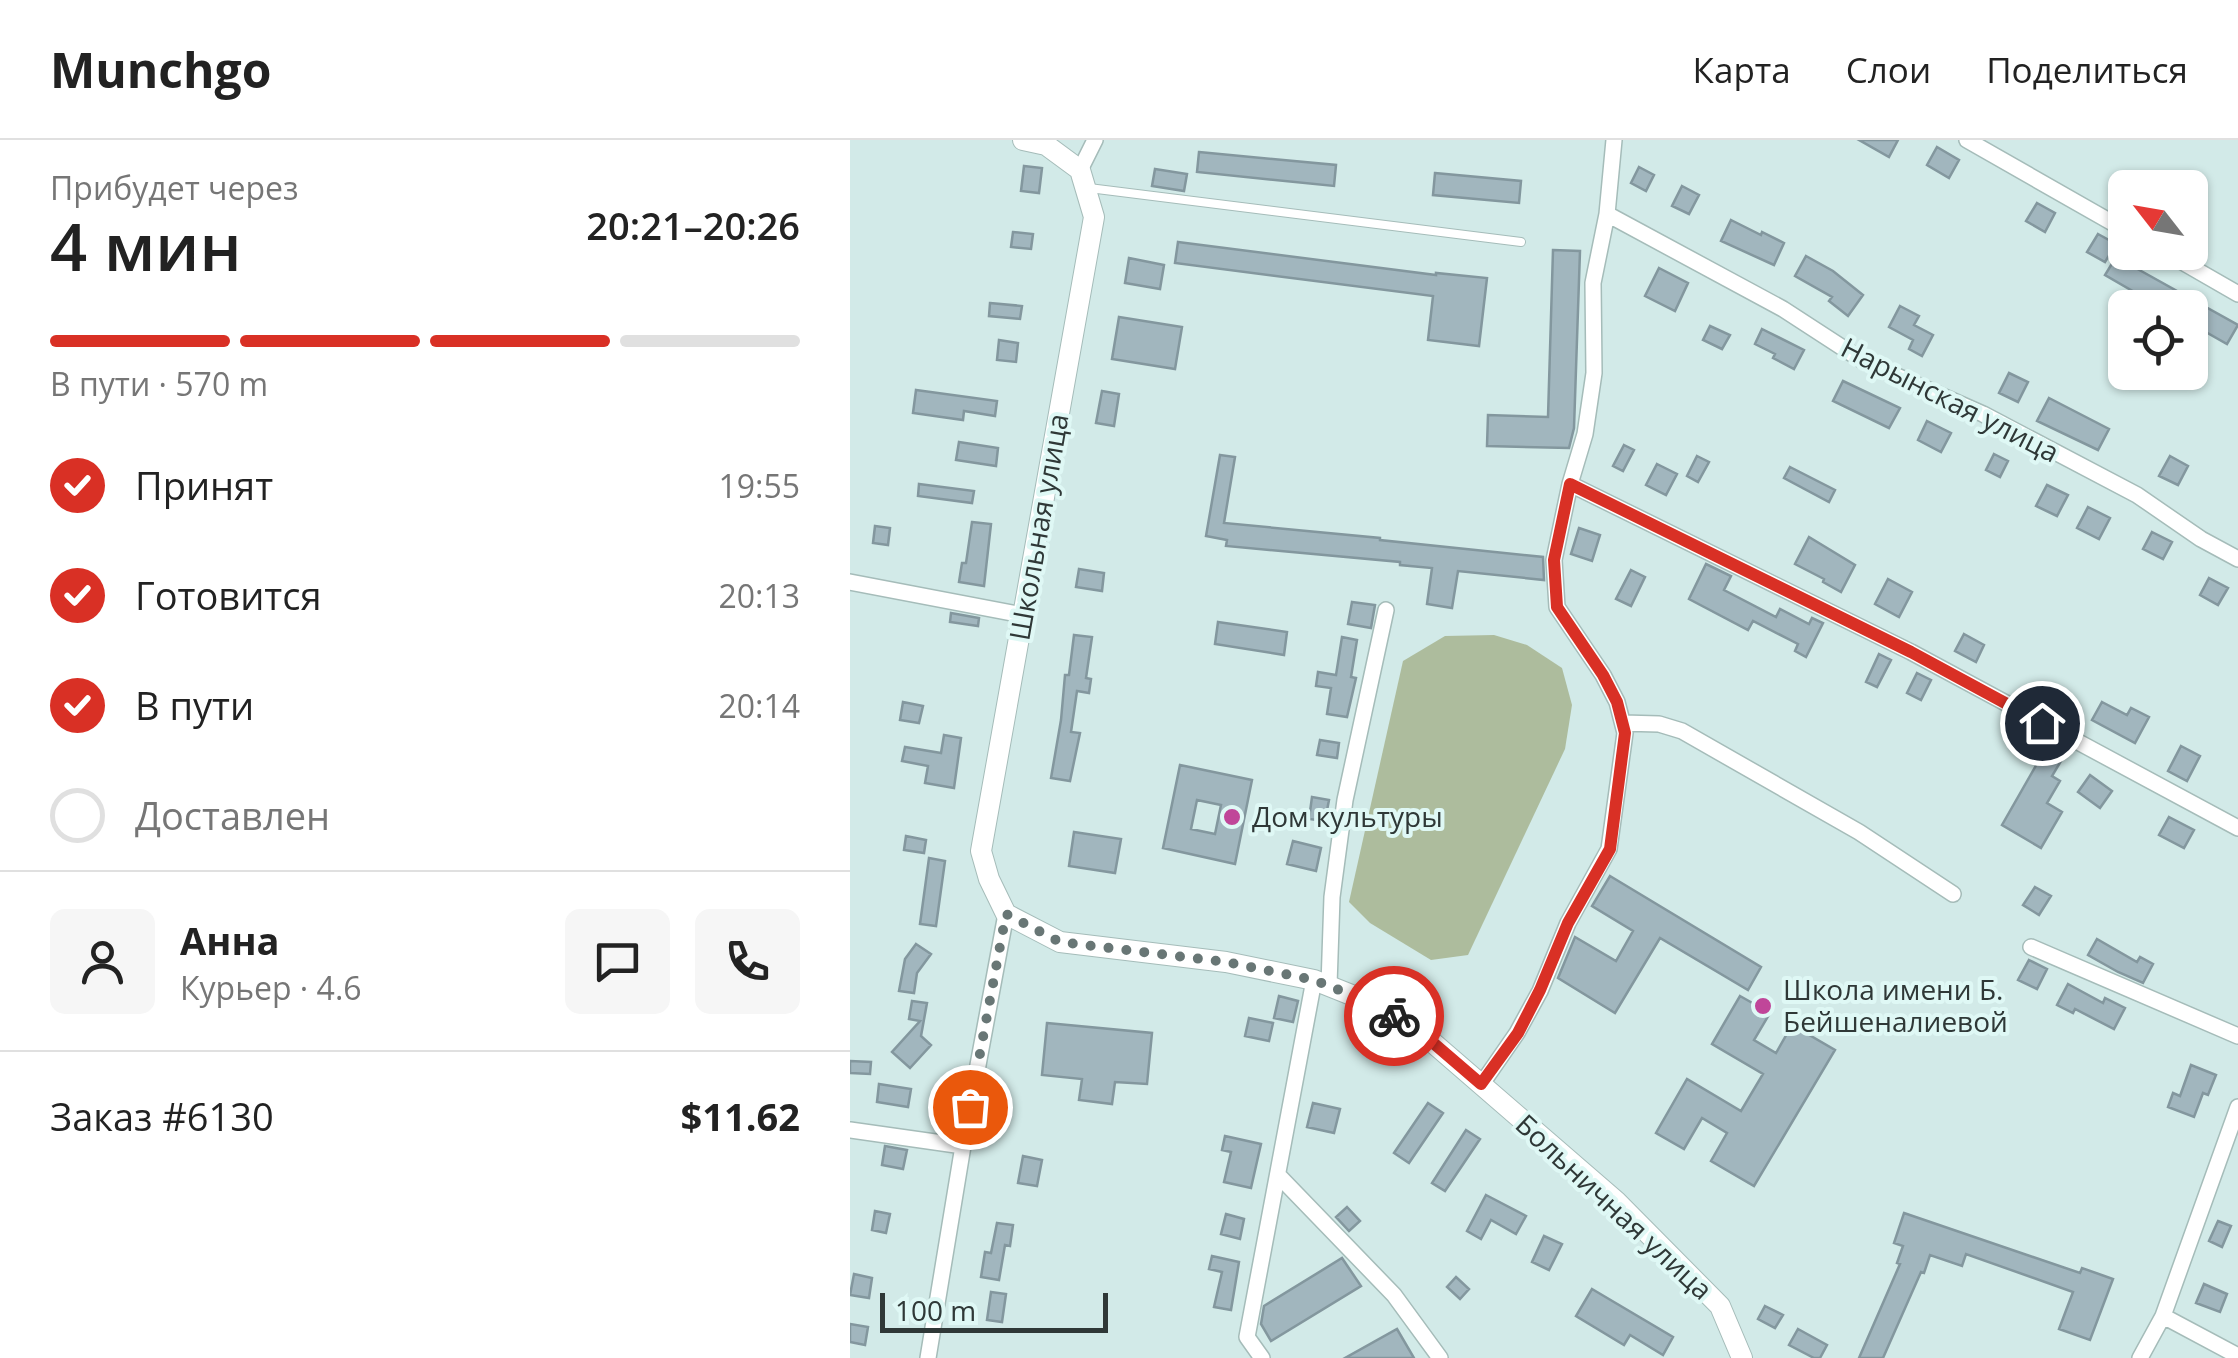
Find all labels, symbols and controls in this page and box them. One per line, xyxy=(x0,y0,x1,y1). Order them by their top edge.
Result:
text: Munchgo xyxy=(50,37,271,102)
text: Карта xyxy=(1693,46,1791,93)
text: Слои xyxy=(1846,46,1931,93)
text: Поделиться xyxy=(1986,46,2188,93)
text: Прибудет через xyxy=(50,166,298,209)
north arrow xyxy=(2108,170,2208,270)
map controls xyxy=(2108,170,2208,390)
text: 20:21–20:26 xyxy=(586,199,800,251)
text: 4 мин xyxy=(50,202,242,290)
button: locate xyxy=(2108,290,2208,390)
street label: Нарынская улица xyxy=(1835,328,2066,470)
text: В пути · 570 m xyxy=(50,362,268,405)
street label: Школьная улица xyxy=(999,410,1077,643)
icon: check xyxy=(50,458,105,513)
text: Принят xyxy=(135,459,273,511)
text: 19:55 xyxy=(718,464,800,507)
icon: check xyxy=(50,568,105,623)
text: Готовится xyxy=(135,569,321,621)
text: 20:13 xyxy=(718,574,800,617)
icon: check xyxy=(50,678,105,733)
text: В пути xyxy=(135,679,254,731)
pin xyxy=(2000,681,2085,766)
text: 20:14 xyxy=(718,684,800,727)
icon: home xyxy=(2015,696,2070,751)
text: Доставлен xyxy=(135,789,330,841)
place label: Дом культуры xyxy=(1252,797,1443,835)
marker: Дом культуры xyxy=(1221,806,1243,828)
button: person xyxy=(50,909,155,1014)
button: chat xyxy=(565,909,670,1014)
button: phone xyxy=(695,909,800,1014)
text: Анна xyxy=(180,914,280,966)
text: Курьер · 4.6 xyxy=(180,966,362,1009)
courier xyxy=(1344,966,1444,1066)
place label: Школа имени Б. Бейшеналиевой xyxy=(1783,970,2008,1040)
icon: bike xyxy=(1367,989,1422,1044)
marker: Школа имени Б. Бейшеналиевой xyxy=(1752,995,1774,1017)
pin xyxy=(928,1065,1013,1150)
icon: bag xyxy=(943,1080,998,1135)
text: Заказ #6130 xyxy=(50,1090,274,1142)
text: $11.62 xyxy=(681,1090,800,1142)
street label: Больничная улица xyxy=(1508,1105,1721,1307)
scale bar xyxy=(880,1288,1108,1332)
text: 100 m xyxy=(895,1291,976,1329)

